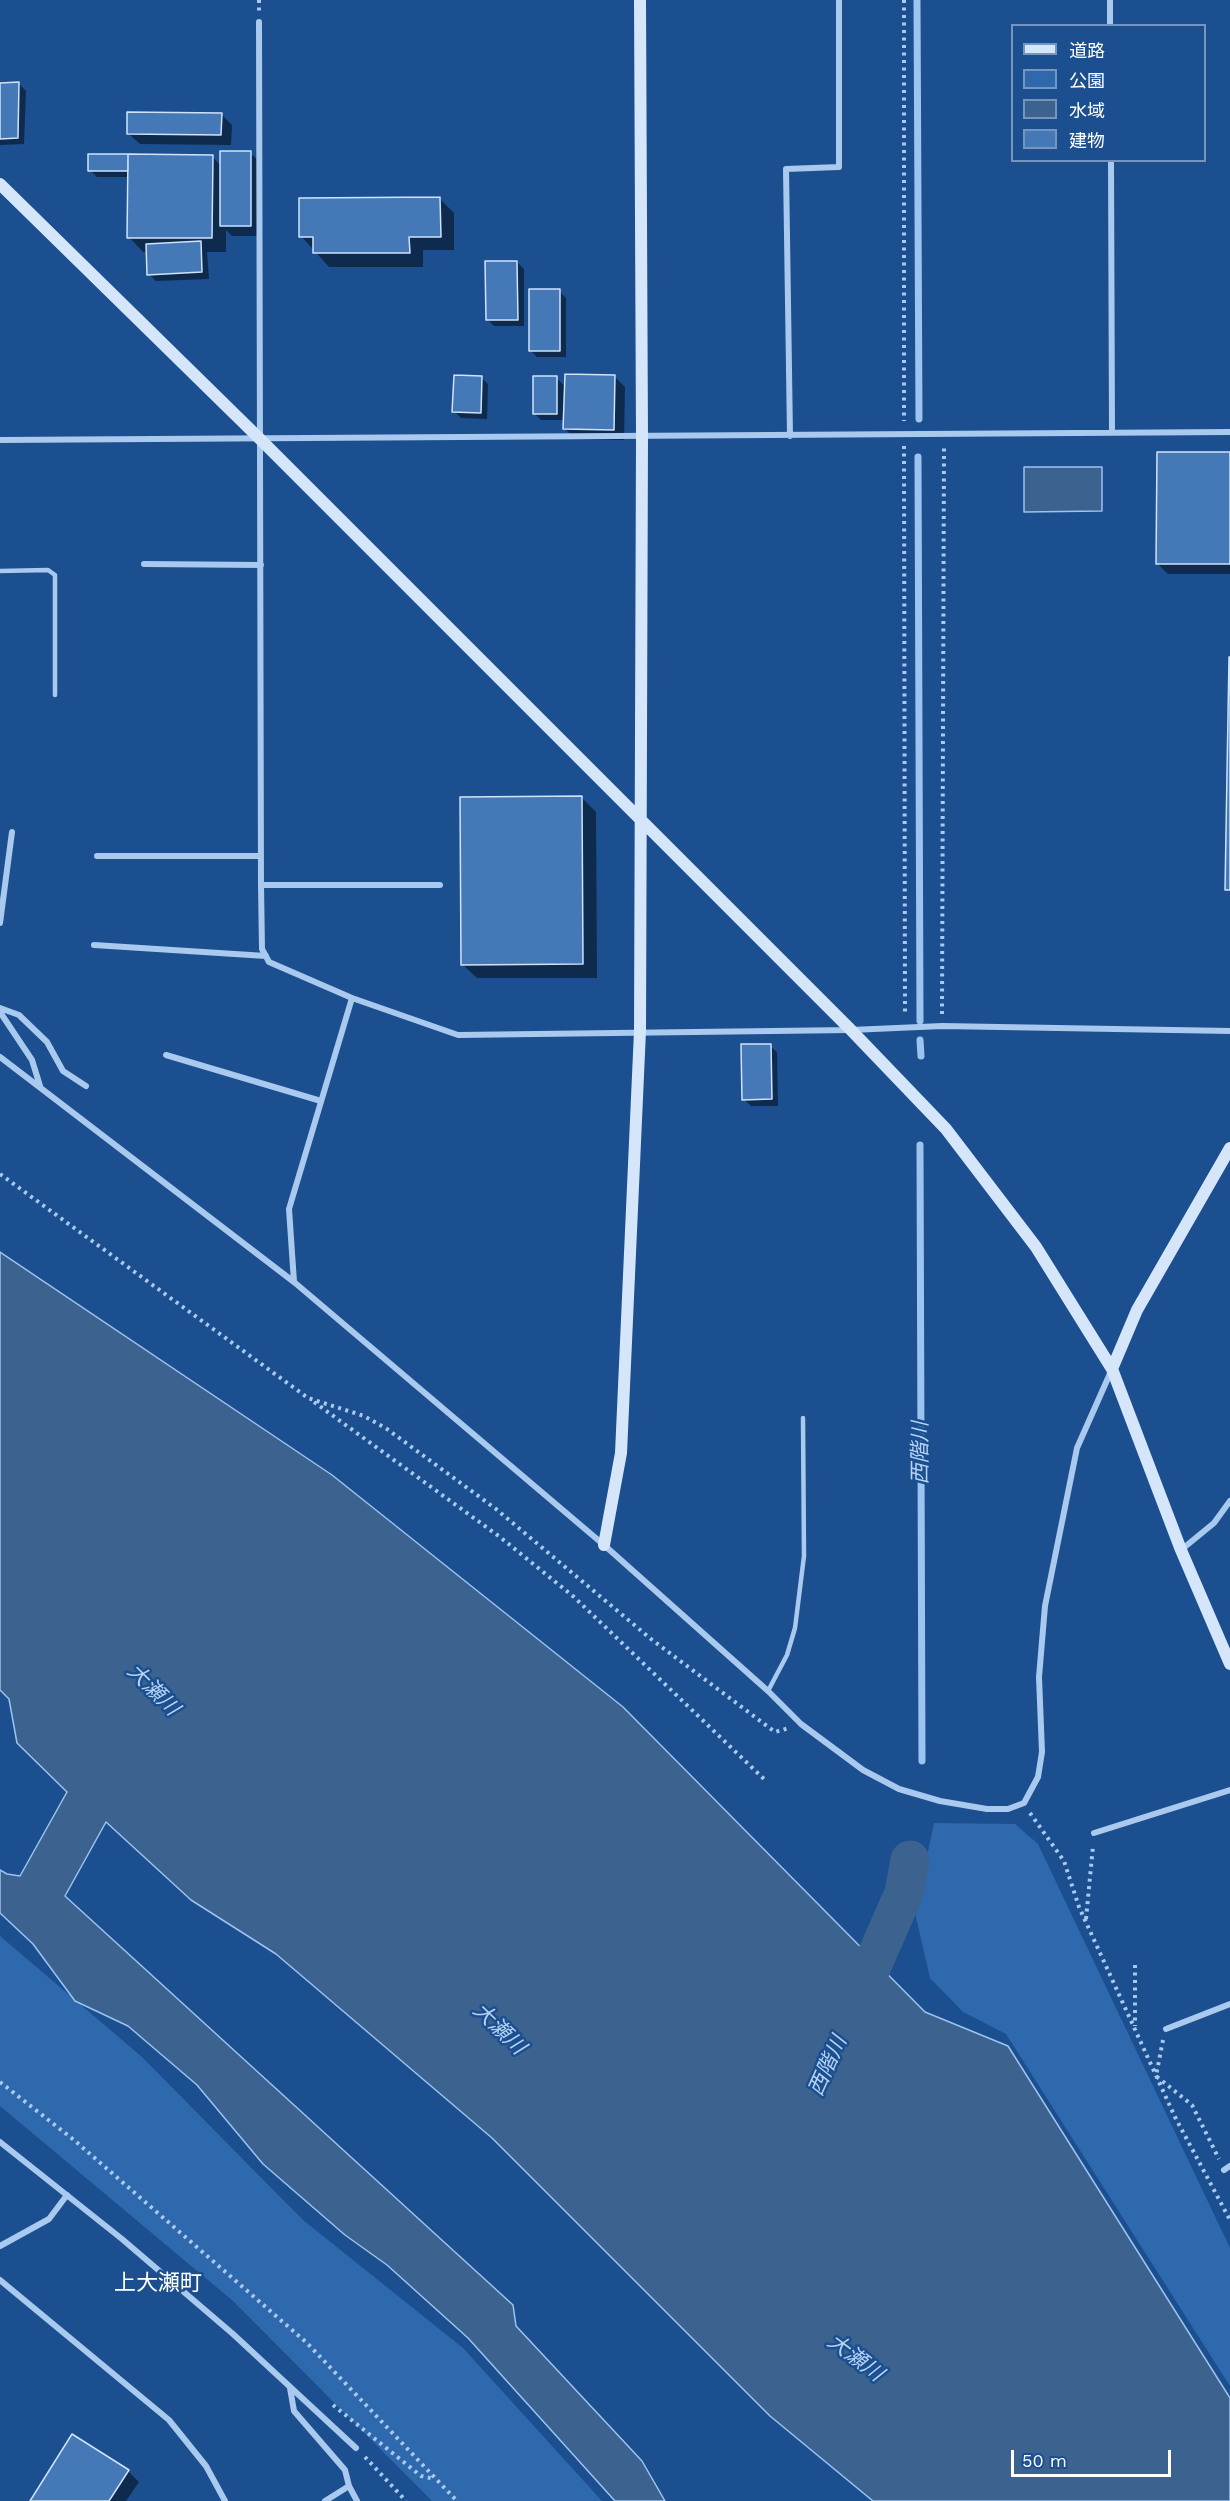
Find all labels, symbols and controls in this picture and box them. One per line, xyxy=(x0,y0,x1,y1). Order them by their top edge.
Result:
legend xyxy=(1011,24,1206,162)
text: 道路 xyxy=(1069,40,1105,61)
text: 公園 xyxy=(1069,70,1105,91)
text: 水域 xyxy=(1069,100,1105,121)
text: 建物 xyxy=(1069,130,1105,151)
water label: 西階川 xyxy=(908,1422,934,1484)
water label: 大瀬川 xyxy=(122,1659,184,1721)
water label: 大瀬川 xyxy=(468,1998,530,2060)
water label: 西階川 xyxy=(804,2032,852,2100)
district label: 上大瀬町 xyxy=(114,2271,202,2297)
water label: 大瀬川 xyxy=(822,2329,888,2387)
scale bar xyxy=(1014,2438,1174,2476)
text: 50 m xyxy=(1022,2450,1067,2471)

